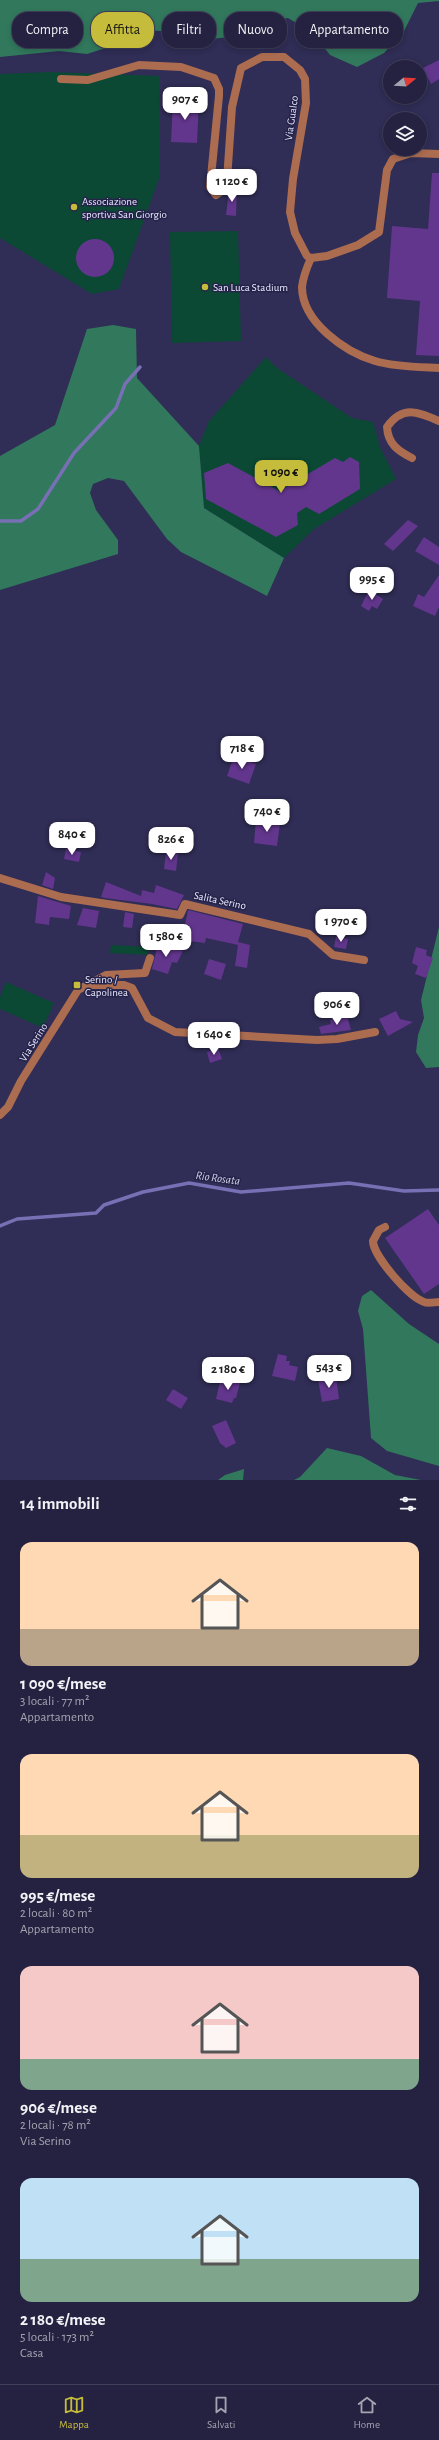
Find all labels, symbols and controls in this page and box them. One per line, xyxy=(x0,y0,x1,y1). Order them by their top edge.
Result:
chip: Compra xyxy=(12,12,83,48)
chip: Affitta xyxy=(91,12,154,48)
chip: Filtri xyxy=(162,12,216,48)
chip: Nuovo xyxy=(224,12,287,48)
chip: Appartamento xyxy=(295,12,403,48)
north arrow xyxy=(383,60,427,104)
map controls xyxy=(383,60,427,156)
pin: 907 € xyxy=(157,87,213,121)
text: 907 € xyxy=(172,93,198,106)
street label: Via Gualco xyxy=(283,95,300,141)
button: layers xyxy=(383,112,427,156)
pin: 1 120 € xyxy=(195,169,269,203)
text: 1 120 € xyxy=(216,175,248,188)
place label: Associazione sportiva San Giorgio xyxy=(82,196,167,220)
marker: Associazione sportiva San Giorgio xyxy=(69,202,79,212)
marker: San Luca Stadium xyxy=(200,282,210,292)
place label: San Luca Stadium xyxy=(213,282,288,293)
pin: 1 090 € xyxy=(244,460,318,494)
text: 1 090 € xyxy=(264,466,298,479)
pin: 995 € xyxy=(344,567,400,601)
text: 995 € xyxy=(359,573,385,586)
pin: 718 € xyxy=(214,736,270,770)
text: 718 € xyxy=(230,742,254,755)
pin: 740 € xyxy=(239,799,295,833)
text: 740 € xyxy=(254,805,280,818)
pin: 840 € xyxy=(44,822,100,856)
pin: 826 € xyxy=(143,827,199,861)
text: 840 € xyxy=(58,828,86,841)
text: 826 € xyxy=(158,833,184,846)
street label: Salita Serino xyxy=(193,890,247,911)
pin: 1 970 € xyxy=(304,909,378,943)
text: 1 970 € xyxy=(324,915,358,928)
pin: 1 580 € xyxy=(129,924,203,958)
text: 1 580 € xyxy=(149,930,183,943)
place label: Serino / Capolinea xyxy=(85,974,128,998)
marker: Serino / Capolinea xyxy=(72,980,82,990)
pin: 906 € xyxy=(309,992,365,1026)
text: 906 € xyxy=(323,998,351,1011)
street label: Via Serino xyxy=(17,1021,50,1063)
pin: 1 640 € xyxy=(177,1022,251,1056)
text: 1 640 € xyxy=(197,1028,231,1041)
water label: Rio Rosata xyxy=(195,1169,241,1187)
pin: 543 € xyxy=(301,1355,357,1389)
pin: 2 180 € xyxy=(191,1357,265,1391)
text: 543 € xyxy=(316,1361,342,1374)
text: 2 180 € xyxy=(211,1363,245,1376)
icon: filters xyxy=(397,1493,419,1515)
text: 14 immobili xyxy=(20,1495,100,1512)
icon: home xyxy=(184,1568,256,1640)
text: 1 090 €/mese xyxy=(20,1675,106,1692)
text: 3 locali · 77 m² xyxy=(20,1695,90,1708)
text: Appartamento xyxy=(20,1711,94,1724)
icon: home xyxy=(184,1780,256,1852)
text: 995 €/mese xyxy=(20,1887,95,1904)
text: 2 locali · 80 m² xyxy=(20,1907,92,1920)
text: Appartamento xyxy=(20,1923,94,1936)
icon: home xyxy=(184,1992,256,2064)
text: 906 €/mese xyxy=(20,2099,97,2116)
text: 2 locali · 78 m² xyxy=(20,2119,91,2132)
text: Via Serino xyxy=(20,2135,71,2148)
icon: home xyxy=(184,2204,256,2276)
text: 2 180 €/mese xyxy=(20,2311,106,2328)
text: 5 locali · 173 m² xyxy=(20,2331,94,2344)
text: Casa xyxy=(20,2347,44,2360)
tab: Mappa xyxy=(59,2394,89,2431)
tab: Salvati xyxy=(207,2394,235,2431)
tab: Home xyxy=(354,2394,380,2431)

